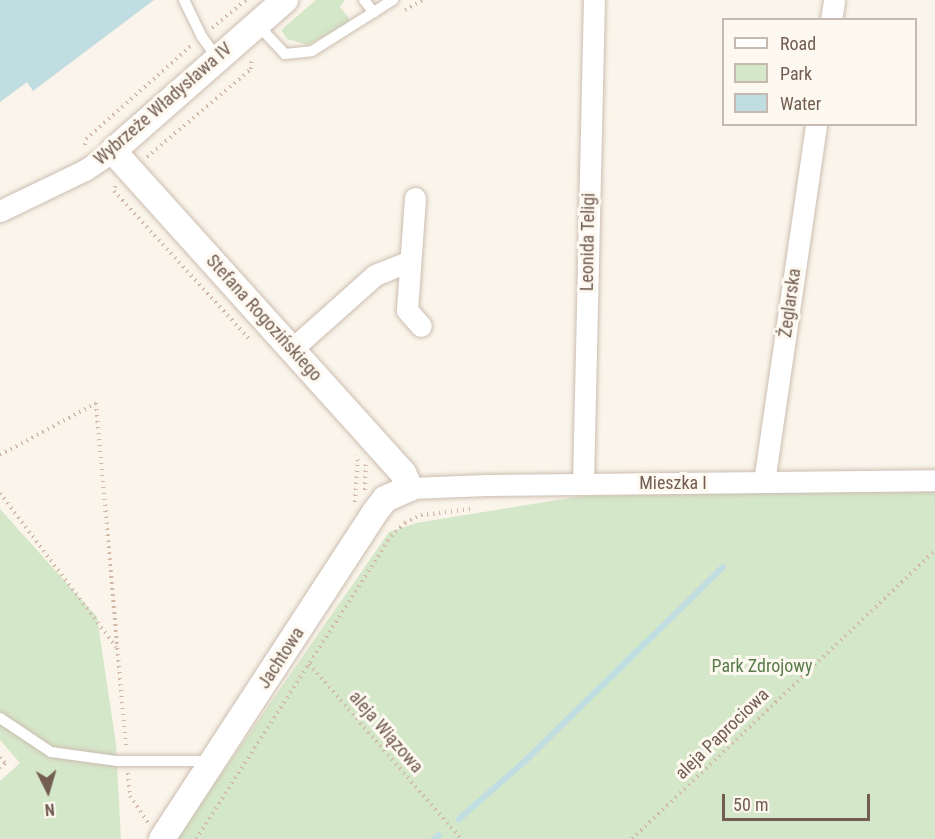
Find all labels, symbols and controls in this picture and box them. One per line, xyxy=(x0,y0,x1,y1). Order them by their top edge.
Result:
legend xyxy=(722,18,917,126)
text: Road xyxy=(780,33,816,54)
street label: Wybrzeże Władysława IV xyxy=(90,38,236,170)
text: Park xyxy=(780,63,812,84)
text: Water xyxy=(780,93,821,114)
street label: Leonida Teligi xyxy=(576,192,600,292)
street label: Stefana Rogozińskiego xyxy=(202,250,326,386)
street label: Żeglarska xyxy=(774,267,806,339)
street label: Mieszka I xyxy=(639,472,707,494)
street label: Jachtowa xyxy=(253,623,309,693)
park label: Park Zdrojowy xyxy=(712,655,812,677)
street label: aleja Paprociowa xyxy=(671,684,773,784)
street label: aleja Wiązowa xyxy=(345,687,427,777)
north arrow xyxy=(18,761,78,821)
scale bar xyxy=(725,782,874,820)
text: 50 m xyxy=(733,794,768,815)
text: N xyxy=(44,800,55,819)

